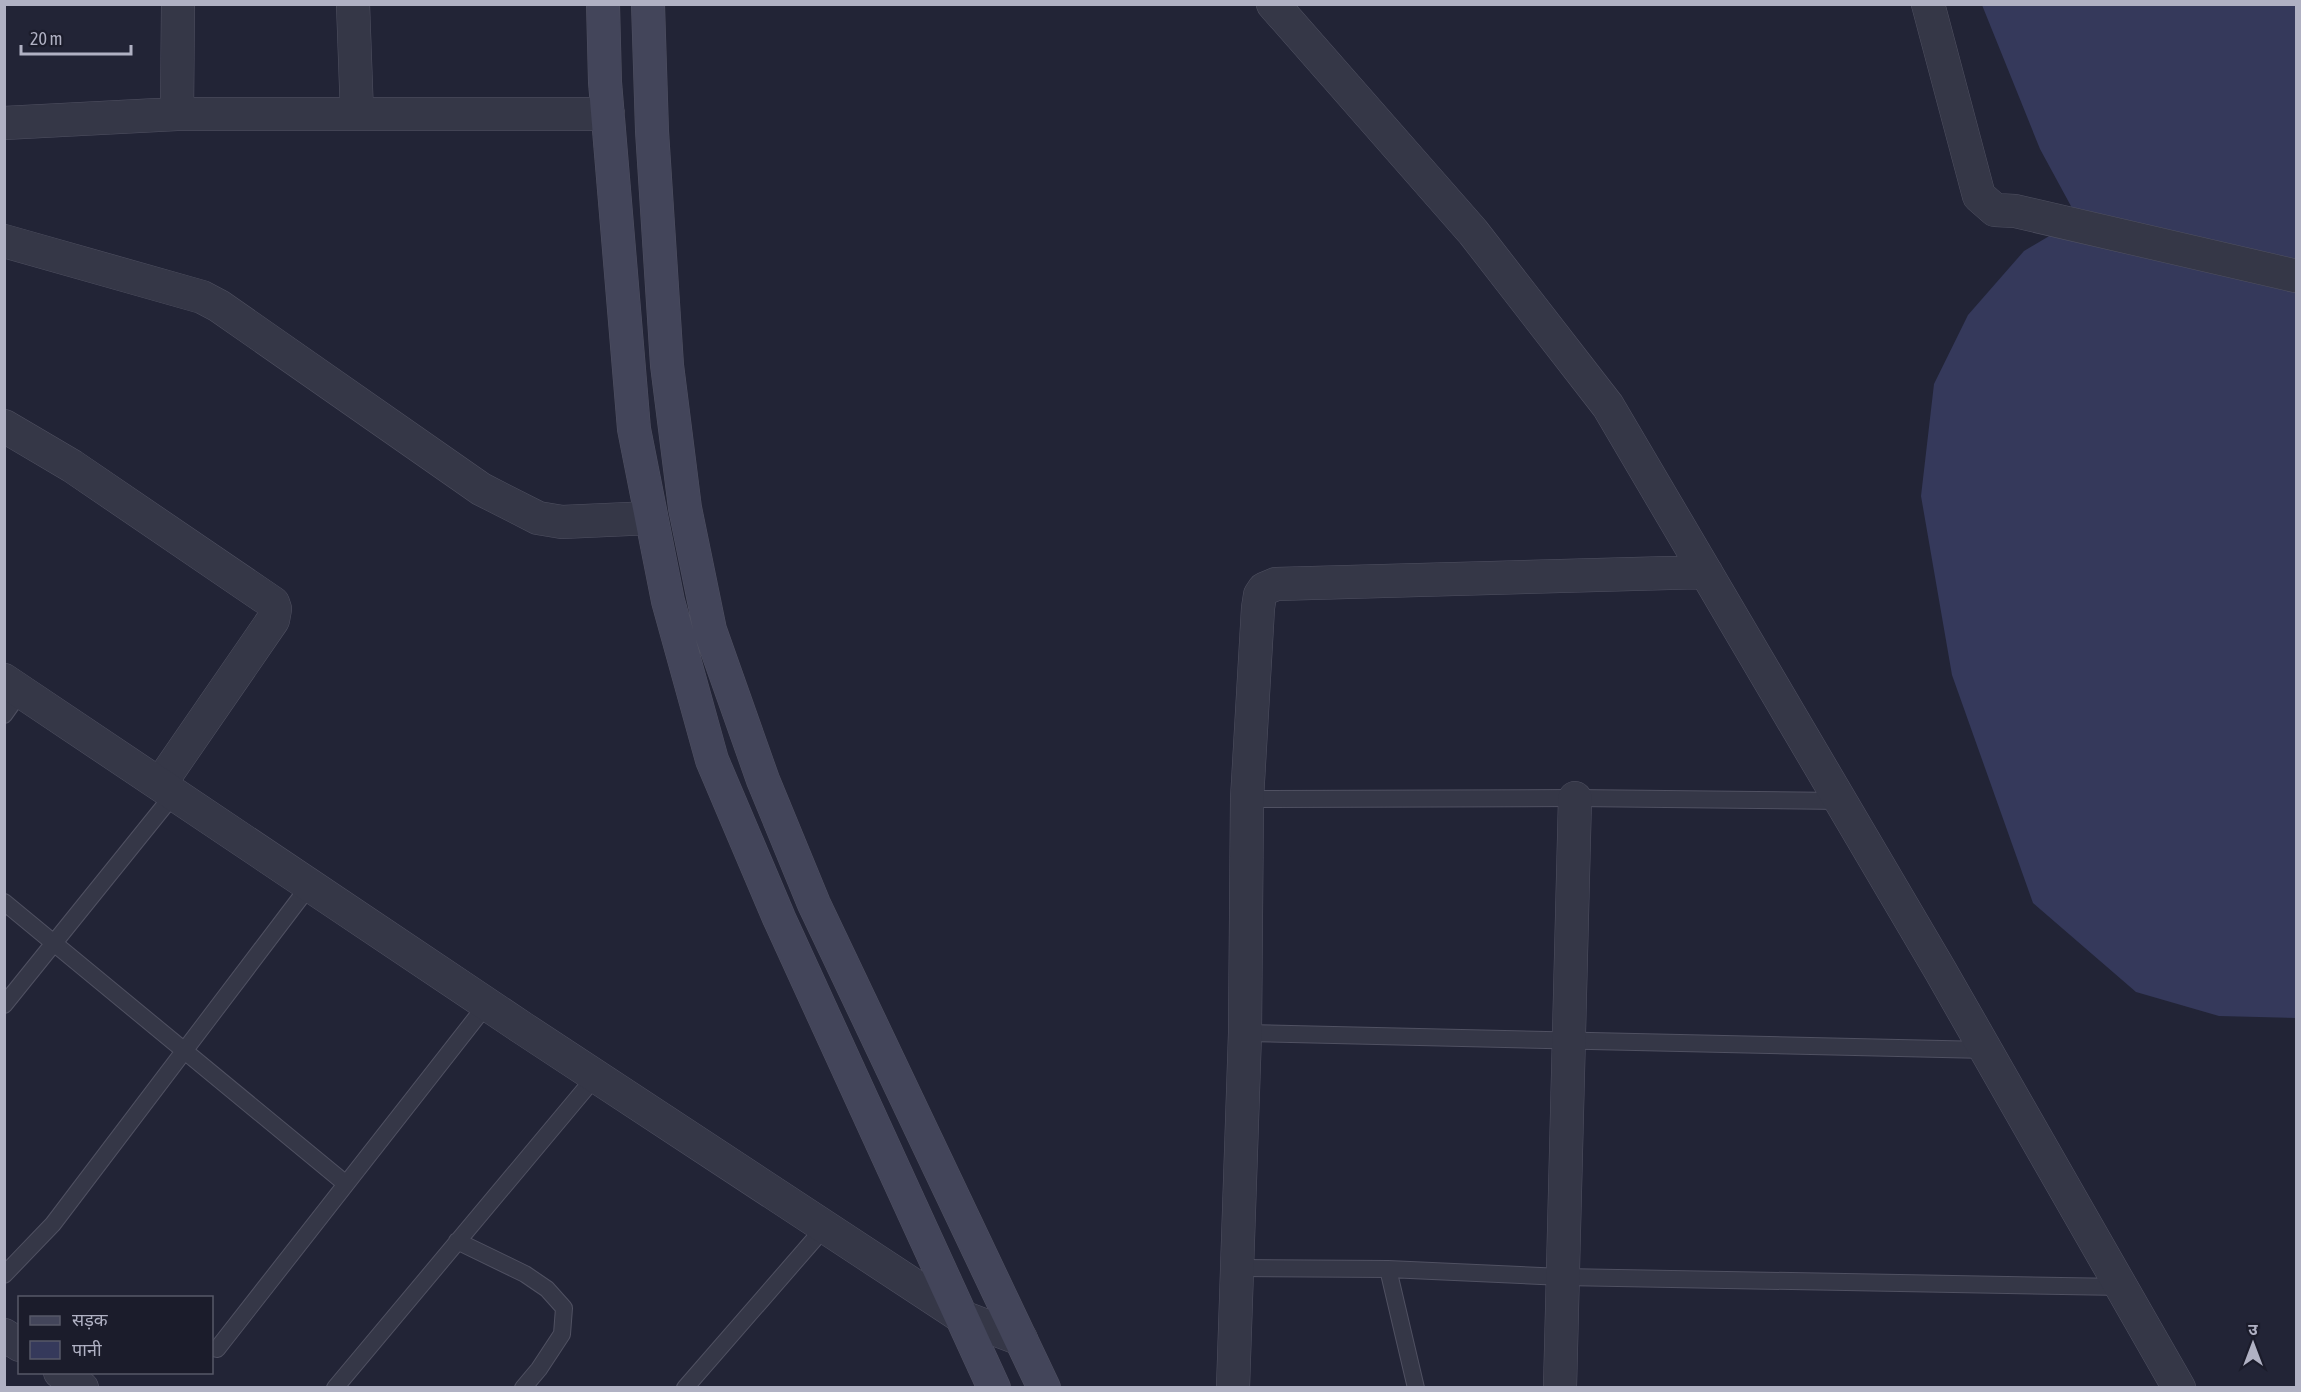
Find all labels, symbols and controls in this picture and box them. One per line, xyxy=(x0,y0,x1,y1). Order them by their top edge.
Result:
scale bar xyxy=(21,18,130,56)
text: 20 m xyxy=(30,28,62,49)
legend xyxy=(18,1296,213,1374)
text: सड़क xyxy=(72,1309,109,1330)
north arrow xyxy=(2223,1314,2283,1374)
text: उ xyxy=(2248,1320,2258,1338)
text: पानी xyxy=(72,1339,102,1360)

